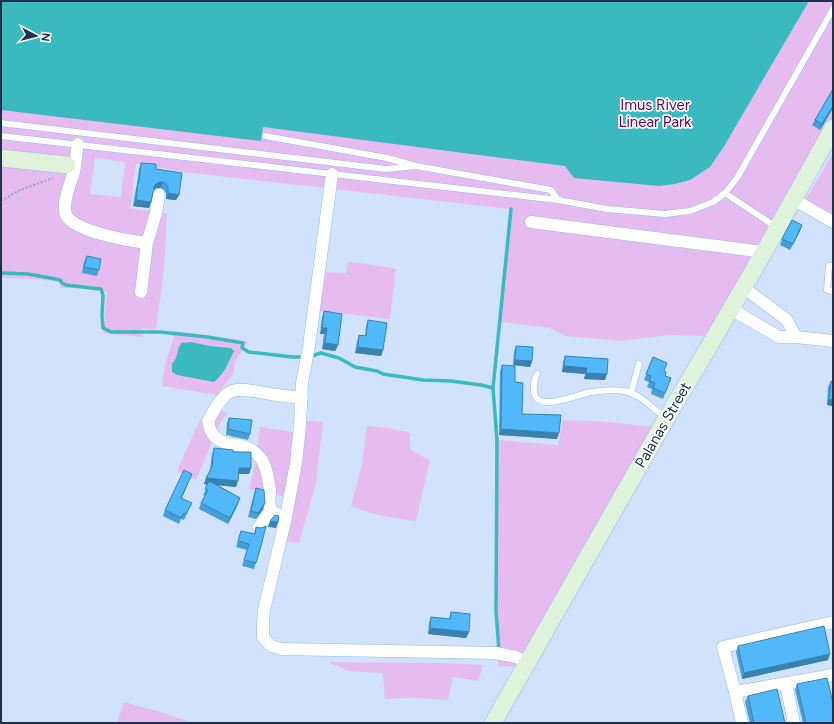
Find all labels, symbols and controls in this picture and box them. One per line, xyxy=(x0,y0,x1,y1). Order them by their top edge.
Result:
north arrow xyxy=(16,16,56,56)
text: N xyxy=(38,32,52,42)
park label: Imus River Linear Park xyxy=(619,96,692,131)
street label: Palanas Street xyxy=(631,379,695,471)

